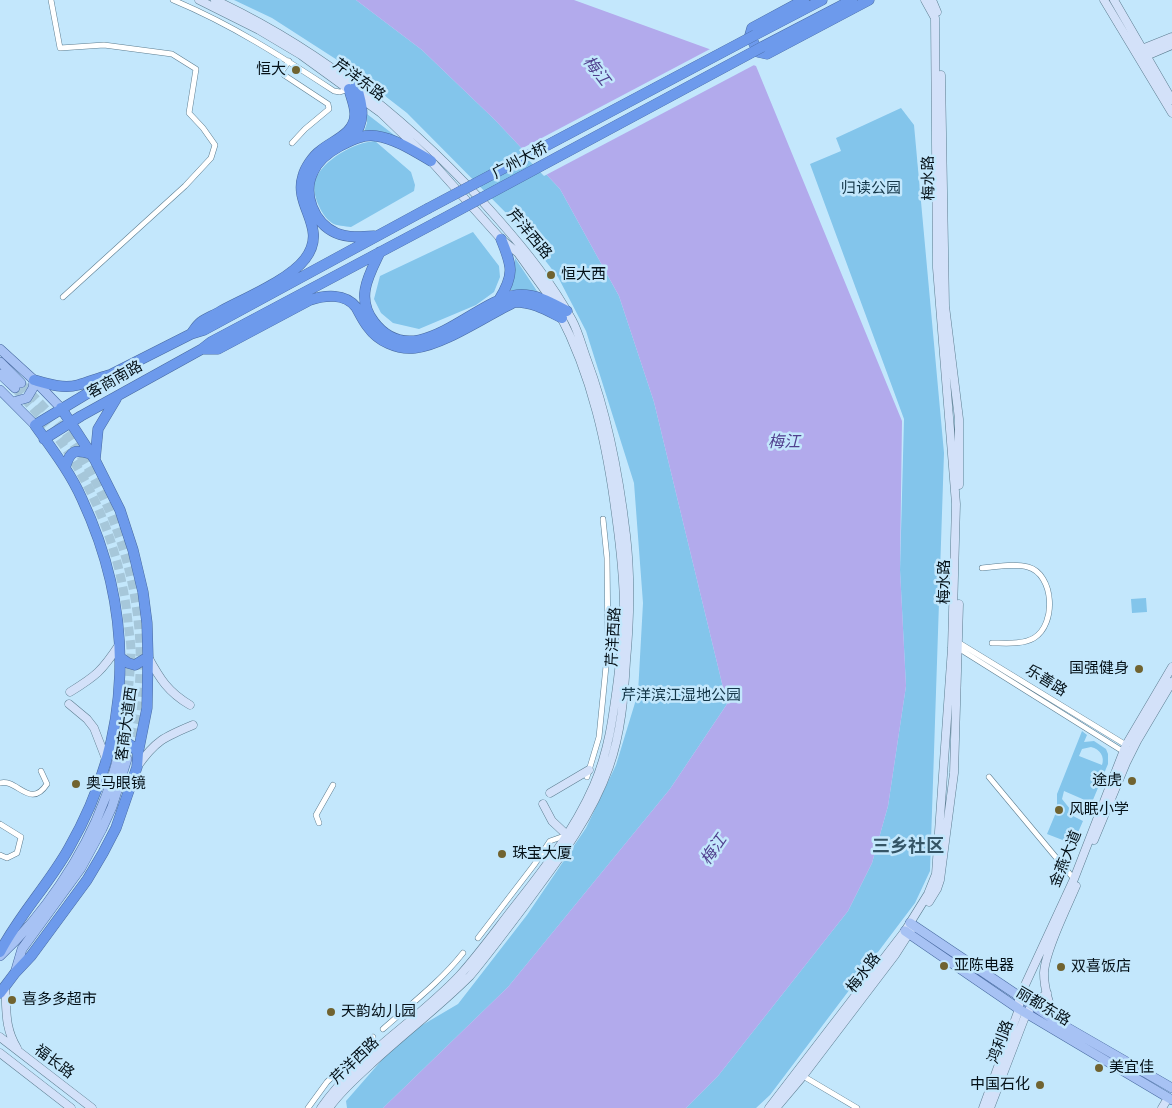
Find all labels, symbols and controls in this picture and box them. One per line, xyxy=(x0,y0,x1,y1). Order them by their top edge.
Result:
water label: 梅江 xyxy=(579,52,613,90)
street label: 芹洋东路 xyxy=(329,55,389,105)
place label: 恒大 xyxy=(256,61,286,79)
marker: 恒大 xyxy=(290,64,302,76)
street label: 广州大桥 xyxy=(489,139,551,183)
street label: 梅水路 xyxy=(920,155,938,201)
park label: 归读公园 xyxy=(841,180,901,198)
street label: 芹洋西路 xyxy=(503,205,555,263)
place label: 恒大西 xyxy=(561,266,606,284)
marker: 恒大西 xyxy=(545,269,557,281)
street label: 客商南路 xyxy=(84,358,146,402)
water label: 梅江 xyxy=(768,433,800,453)
street label: 梅水路 xyxy=(936,560,954,604)
street label: 芹洋西路 xyxy=(603,607,625,667)
place label: 国强健身 xyxy=(1069,660,1129,678)
street label: 乐善路 xyxy=(1022,661,1070,701)
marker: 国强健身 xyxy=(1133,663,1145,675)
street label: 客商大道西 xyxy=(113,686,141,762)
park label: 芹洋滨江湿地公园 xyxy=(621,687,741,705)
place label: 途虎 xyxy=(1092,772,1122,790)
place label: 奥马眼镜 xyxy=(86,775,146,793)
marker: 途虎 xyxy=(1126,775,1138,787)
marker: 奥马眼镜 xyxy=(70,778,82,790)
place label: 风眠小学 xyxy=(1069,801,1129,819)
marker: 风眠小学 xyxy=(1053,804,1065,816)
street label: 金燕大道 xyxy=(1046,828,1086,890)
water label: 梅江 xyxy=(697,831,731,869)
district label: 三乡社区 xyxy=(872,836,944,858)
place label: 珠宝大厦 xyxy=(512,845,572,863)
marker: 珠宝大厦 xyxy=(496,848,508,860)
street label: 梅水路 xyxy=(843,950,885,996)
place label: 亚陈电器 xyxy=(954,957,1014,975)
place label: 双喜饭店 xyxy=(1071,958,1131,976)
marker: 亚陈电器 xyxy=(938,960,950,972)
marker: 双喜饭店 xyxy=(1055,961,1067,973)
street label: 丽都东路 xyxy=(1013,984,1073,1030)
place label: 喜多多超市 xyxy=(22,991,97,1009)
marker: 喜多多超市 xyxy=(6,994,18,1006)
place label: 天韵幼儿园 xyxy=(341,1003,416,1021)
marker: 天韵幼儿园 xyxy=(325,1006,337,1018)
street label: 鸿利路 xyxy=(985,1018,1017,1066)
street label: 芹洋西路 xyxy=(327,1034,383,1088)
street label: 福长路 xyxy=(31,1041,77,1083)
place label: 美宜佳 xyxy=(1109,1059,1154,1077)
marker: 美宜佳 xyxy=(1093,1062,1105,1074)
place label: 中国石化 xyxy=(970,1076,1030,1094)
marker: 中国石化 xyxy=(1034,1079,1046,1091)

